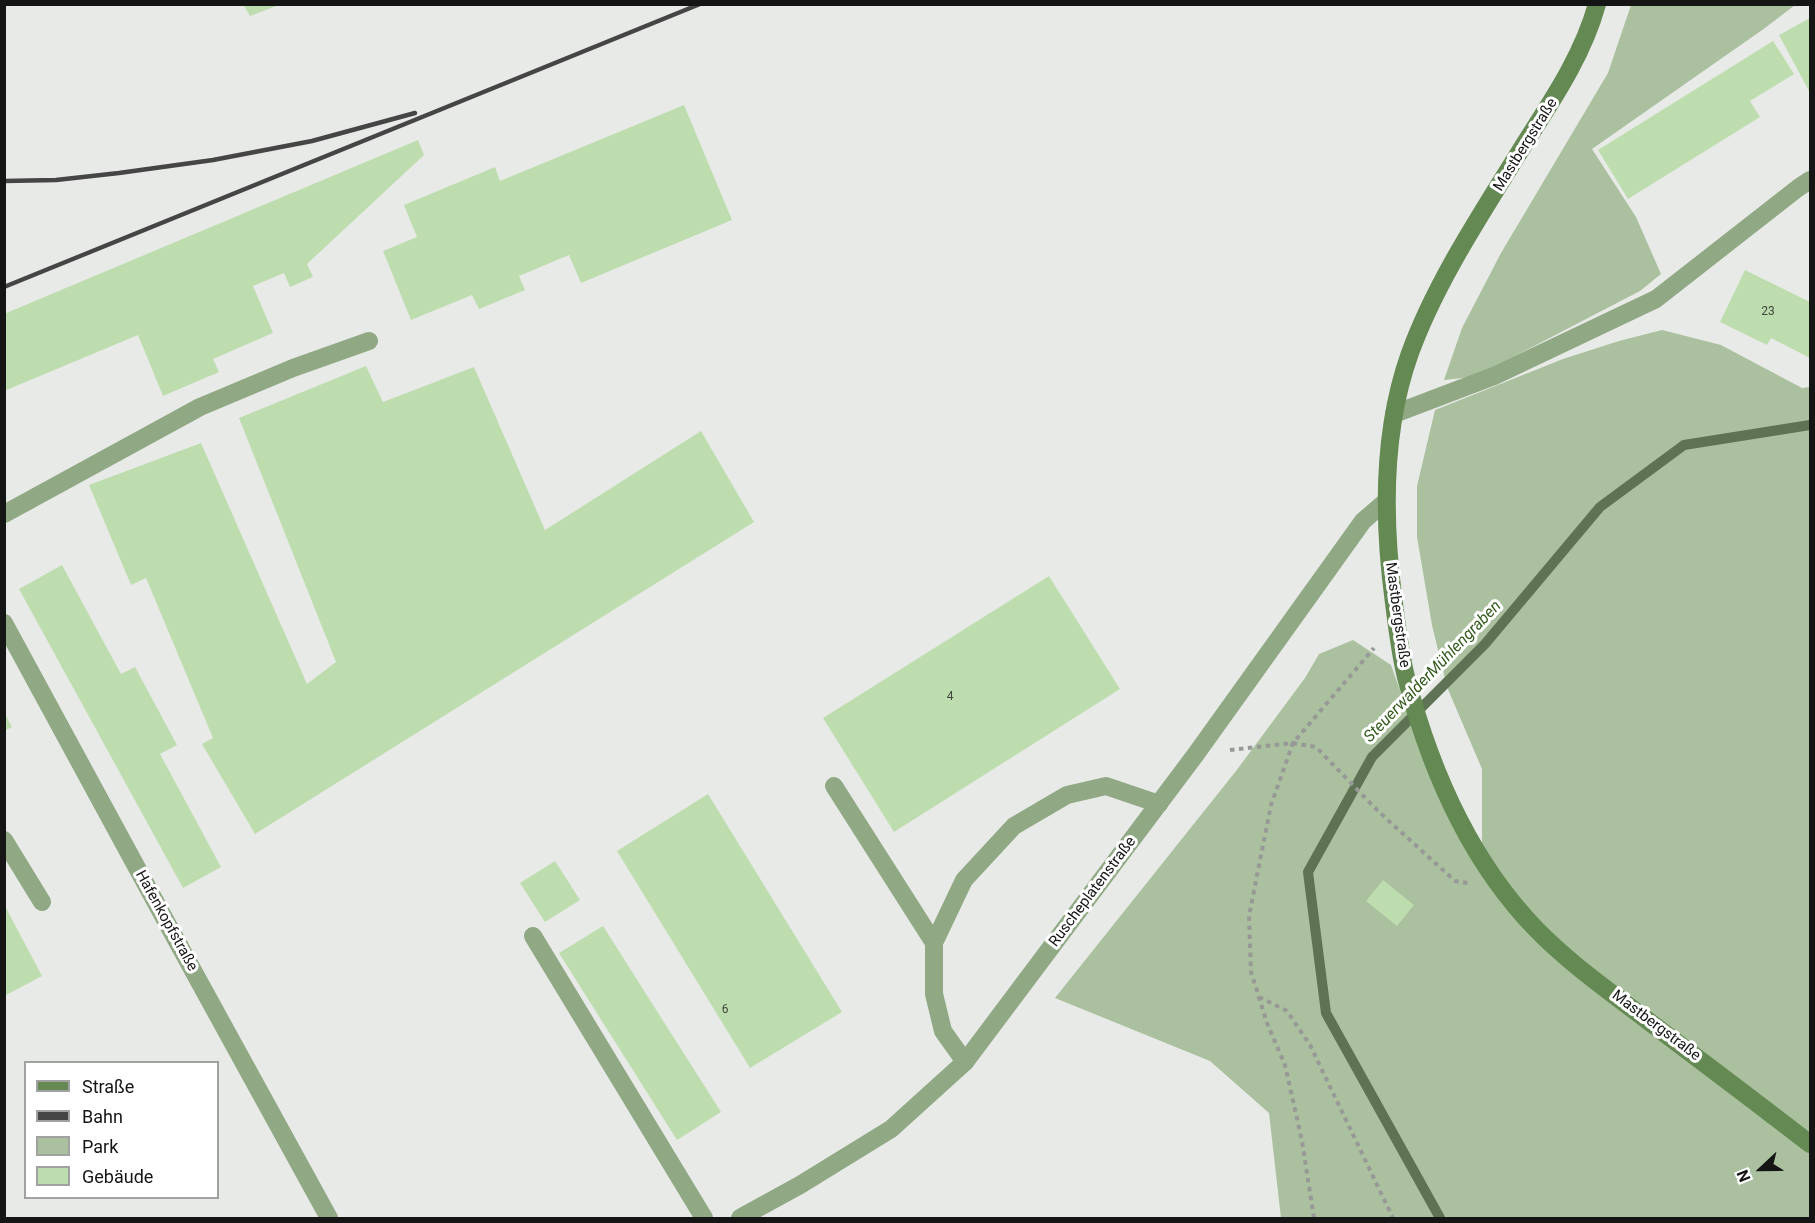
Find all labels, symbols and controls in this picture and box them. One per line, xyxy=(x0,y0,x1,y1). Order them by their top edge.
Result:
street label: Mastbergstraße xyxy=(1490,95,1562,195)
house number: 23 xyxy=(1761,305,1775,319)
street label: Mastbergstraße xyxy=(1381,561,1413,669)
water label: SteuerwalderMühlengraben xyxy=(1360,597,1506,747)
house number: 4 xyxy=(947,690,953,704)
street label: Ruscheplatenstraße xyxy=(1046,833,1140,951)
street label: Hafenkopfstraße xyxy=(131,867,201,975)
street label: Mastbergstraße xyxy=(1608,987,1704,1065)
house number: 6 xyxy=(722,1003,728,1017)
legend xyxy=(24,1061,219,1199)
text: Straße xyxy=(82,1076,134,1097)
text: Bahn xyxy=(82,1106,123,1127)
text: Park xyxy=(82,1136,118,1157)
north arrow xyxy=(1731,1139,1791,1199)
text: Gebäude xyxy=(82,1166,153,1187)
text: N xyxy=(1733,1167,1755,1185)

